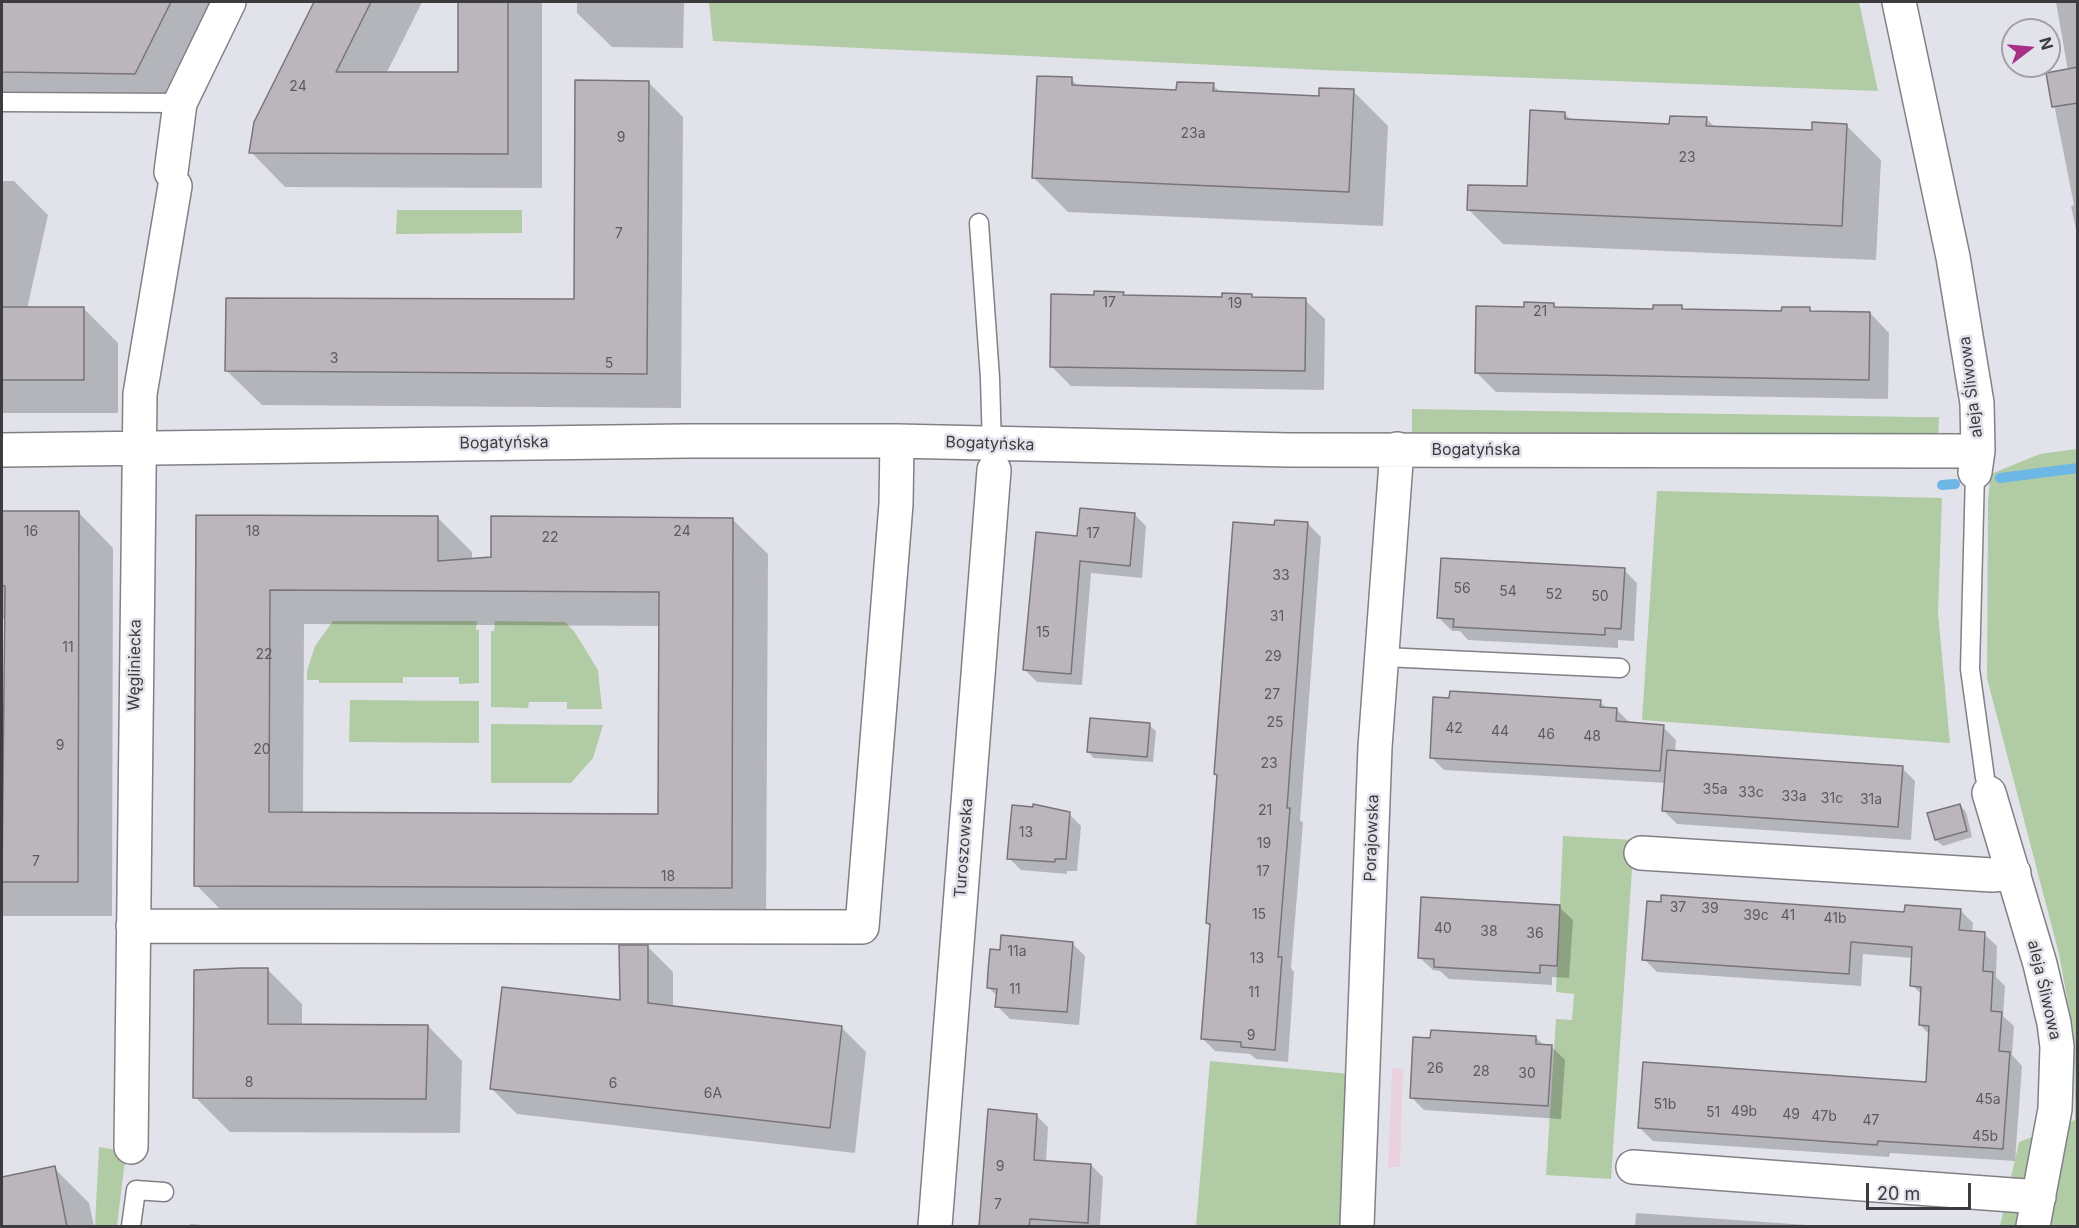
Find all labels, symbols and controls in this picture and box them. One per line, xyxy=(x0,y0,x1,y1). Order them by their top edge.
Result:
north arrow xyxy=(2001,18,2061,78)
text: N xyxy=(2035,35,2058,52)
house number: 24 xyxy=(289,79,307,95)
house number: 23a xyxy=(1180,126,1206,142)
house number: 9 xyxy=(617,130,625,146)
house number: 23 xyxy=(1678,150,1696,166)
house number: 7 xyxy=(615,226,623,242)
house number: 17 xyxy=(1102,295,1116,311)
house number: 19 xyxy=(1228,296,1242,312)
house number: 21 xyxy=(1533,304,1547,320)
street label: aleja Śliwowa xyxy=(1955,335,1987,439)
house number: 3 xyxy=(330,351,338,367)
house number: 5 xyxy=(605,356,613,372)
street label: Bogatyńska xyxy=(459,433,549,453)
street label: Bogatyńska xyxy=(945,433,1035,455)
street label: Bogatyńska xyxy=(1431,440,1521,460)
house number: 16 xyxy=(24,524,38,540)
house number: 18 xyxy=(246,524,260,540)
house number: 24 xyxy=(673,524,691,540)
house number: 17 xyxy=(1086,526,1100,542)
house number: 22 xyxy=(541,530,559,546)
house number: 33 xyxy=(1272,568,1290,584)
house number: 56 xyxy=(1453,581,1471,597)
house number: 54 xyxy=(1499,584,1517,600)
house number: 52 xyxy=(1545,587,1563,603)
house number: 50 xyxy=(1591,589,1609,605)
house number: 31 xyxy=(1270,609,1284,625)
street label: Węgliniecka xyxy=(125,619,145,711)
house number: 15 xyxy=(1036,625,1050,641)
house number: 11 xyxy=(62,640,74,656)
house number: 22 xyxy=(255,647,273,663)
house number: 29 xyxy=(1264,649,1282,665)
house number: 27 xyxy=(1264,687,1280,703)
house number: 25 xyxy=(1266,715,1284,731)
house number: 42 xyxy=(1445,721,1463,737)
house number: 44 xyxy=(1491,724,1509,740)
house number: 46 xyxy=(1537,727,1555,743)
house number: 48 xyxy=(1583,729,1601,745)
house number: 9 xyxy=(56,738,64,754)
house number: 20 xyxy=(253,742,271,758)
house number: 23 xyxy=(1260,756,1278,772)
house number: 35a xyxy=(1702,782,1728,798)
house number: 33c xyxy=(1738,785,1764,801)
house number: 33a xyxy=(1781,789,1807,805)
house number: 31c xyxy=(1821,791,1843,807)
house number: 31a xyxy=(1860,792,1882,808)
street label: Porajowska xyxy=(1361,794,1383,882)
street label: Turoszowska xyxy=(951,798,977,898)
house number: 21 xyxy=(1258,803,1272,819)
house number: 13 xyxy=(1019,825,1033,841)
house number: 19 xyxy=(1257,836,1271,852)
house number: 7 xyxy=(32,854,40,870)
house number: 17 xyxy=(1256,864,1270,880)
house number: 18 xyxy=(661,869,675,885)
house number: 37 xyxy=(1670,900,1686,916)
house number: 39 xyxy=(1701,901,1719,917)
house number: 15 xyxy=(1252,907,1266,923)
house number: 39c xyxy=(1743,908,1769,924)
house number: 41 xyxy=(1781,908,1795,924)
house number: 41b xyxy=(1823,911,1847,927)
house number: 40 xyxy=(1434,921,1452,937)
house number: 38 xyxy=(1480,924,1498,940)
house number: 36 xyxy=(1526,926,1544,942)
street label: aleja Śliwowa xyxy=(2023,938,2065,1042)
house number: 11a xyxy=(1007,944,1027,960)
house number: 13 xyxy=(1250,951,1264,967)
house number: 11 xyxy=(1009,982,1021,998)
house number: 11 xyxy=(1248,985,1260,1001)
house number: 9 xyxy=(1247,1028,1255,1044)
house number: 26 xyxy=(1426,1061,1444,1077)
house number: 28 xyxy=(1472,1064,1490,1080)
house number: 30 xyxy=(1518,1066,1536,1082)
house number: 8 xyxy=(245,1075,253,1091)
house number: 6 xyxy=(609,1076,617,1092)
house number: 6A xyxy=(704,1086,722,1102)
house number: 45a xyxy=(1975,1092,2001,1108)
house number: 51b xyxy=(1654,1097,1676,1113)
house number: 49b xyxy=(1731,1104,1757,1120)
house number: 51 xyxy=(1706,1105,1720,1121)
house number: 49 xyxy=(1782,1107,1800,1123)
house number: 47b xyxy=(1811,1109,1837,1125)
house number: 47 xyxy=(1863,1113,1879,1129)
house number: 45b xyxy=(1972,1129,1998,1145)
house number: 9 xyxy=(996,1159,1004,1175)
scale bar xyxy=(1869,1171,1974,1209)
text: 20 m xyxy=(1877,1183,1920,1204)
house number: 7 xyxy=(994,1197,1002,1213)

